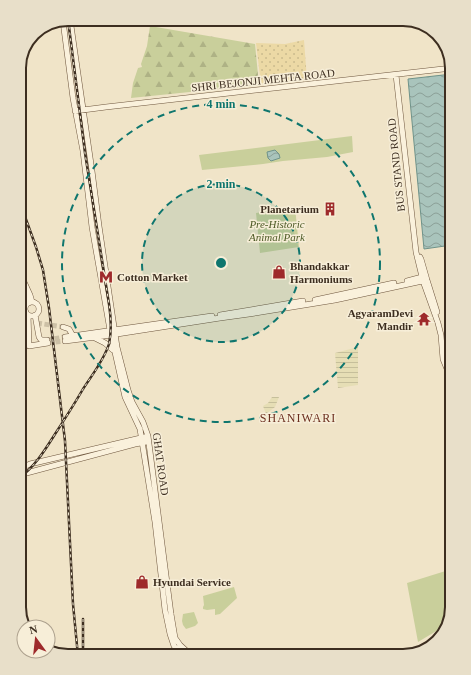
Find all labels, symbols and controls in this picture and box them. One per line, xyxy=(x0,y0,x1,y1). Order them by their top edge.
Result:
street label: SHRI BEJONJI MEHTA ROAD xyxy=(191,66,335,94)
text: 4 min xyxy=(206,97,236,111)
street label: BUS STAND ROAD xyxy=(385,118,407,212)
text: 2 min xyxy=(206,177,236,191)
building icon: Planetarium xyxy=(322,201,338,217)
place label: Planetarium xyxy=(260,203,319,215)
park label: Pre-Historic Animal Park xyxy=(248,218,306,243)
centre of rings xyxy=(214,256,228,270)
place label: Bhandakkar Harmoniums xyxy=(290,260,353,285)
shop icon: Bhandakkar Harmoniums xyxy=(271,264,287,280)
metro station icon: Cotton Market xyxy=(98,269,114,285)
place label: Cotton Market xyxy=(117,271,188,283)
place label: AgyaramDevi Mandir xyxy=(348,307,413,332)
temple icon: AgyaramDevi Mandir xyxy=(416,311,432,327)
district label: SHANIWARI xyxy=(260,411,336,425)
street label: GHAT ROAD xyxy=(151,432,171,496)
shop icon: Hyundai Service xyxy=(134,574,150,590)
place label: Hyundai Service xyxy=(153,576,231,588)
north arrow xyxy=(16,619,56,659)
text: N xyxy=(28,623,39,636)

